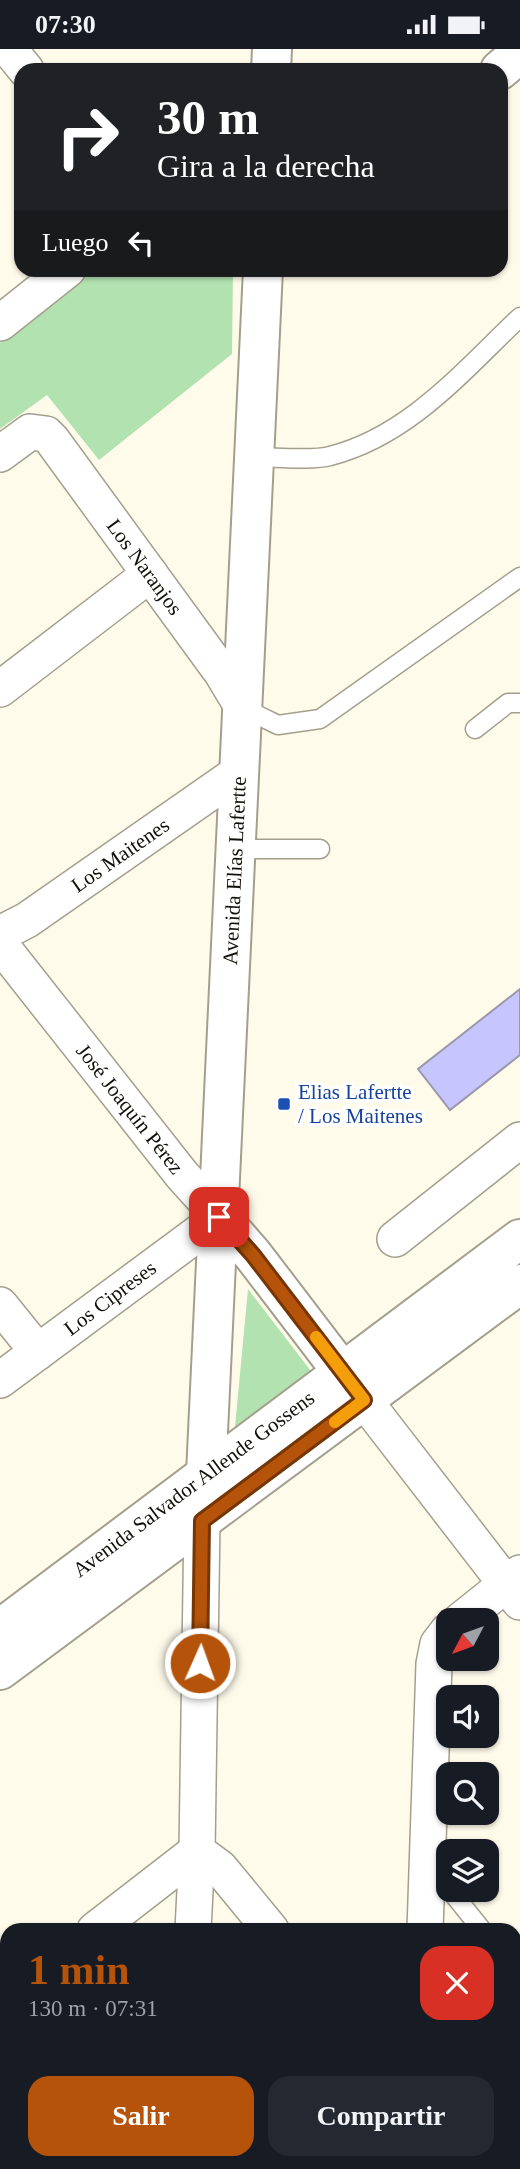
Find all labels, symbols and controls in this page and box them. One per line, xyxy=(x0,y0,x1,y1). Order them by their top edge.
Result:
text: 07:30 xyxy=(35,10,96,39)
text: 30 m xyxy=(157,90,259,145)
icon: right xyxy=(42,91,133,182)
text: Gira a la derecha xyxy=(157,148,375,184)
icon: left xyxy=(122,224,160,262)
text: Luego xyxy=(42,228,108,257)
street label: Los Naranjos xyxy=(102,514,188,620)
street label: Avenida Elías Lafertte xyxy=(218,776,251,965)
street label: Los Maitenes xyxy=(67,813,174,897)
street label: José Joaquín Pérez xyxy=(71,1039,189,1179)
place label: Elias Lafertte / Los Maitenes xyxy=(298,1080,423,1128)
marker: Elias Lafertte / Los Maitenes xyxy=(276,1096,292,1112)
pin xyxy=(189,1187,249,1247)
icon: arrive xyxy=(200,1198,238,1236)
street label: Los Cipreses xyxy=(59,1256,161,1340)
street label: Avenida Salvador Allende Gossens xyxy=(68,1386,319,1582)
north arrow xyxy=(436,1608,499,1671)
map controls xyxy=(436,1608,499,1902)
position arrow xyxy=(163,1626,237,1700)
button: sound xyxy=(436,1685,499,1748)
button: search xyxy=(436,1762,499,1825)
button: layers xyxy=(436,1839,499,1902)
button: close xyxy=(420,1946,494,2020)
text: 1 min xyxy=(28,1947,130,1993)
text: 130 m · 07:31 xyxy=(28,1996,158,2021)
button: Salir xyxy=(28,2076,254,2156)
button: Compartir xyxy=(268,2076,494,2156)

